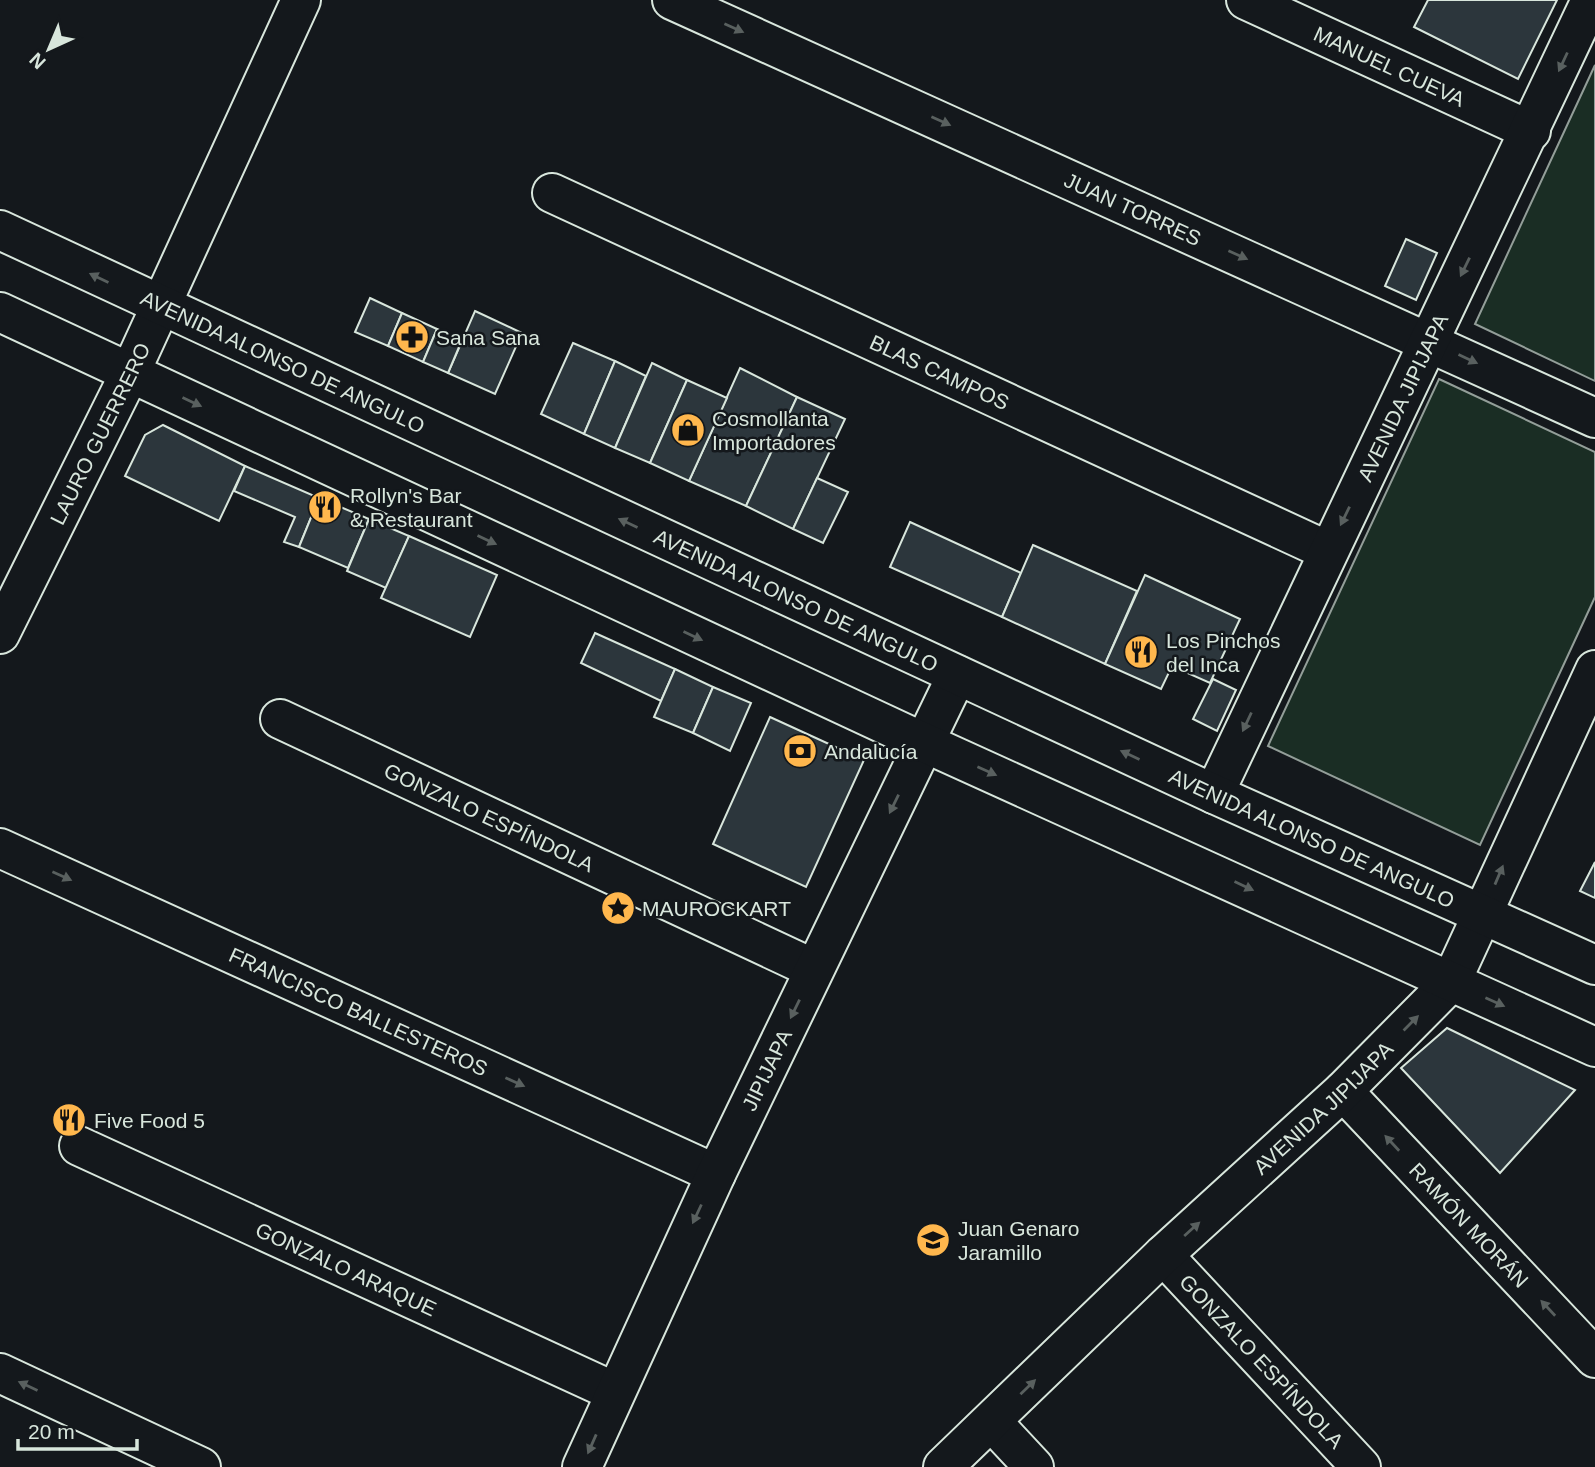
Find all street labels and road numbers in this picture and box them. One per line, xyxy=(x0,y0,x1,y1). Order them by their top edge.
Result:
street label: MANUEL CUEVA xyxy=(1311,21,1469,111)
street label: JUAN TORRES xyxy=(1061,168,1205,250)
street label: AVENIDA ALONSO DE ANGULO xyxy=(137,286,428,437)
street label: AVENIDA JIPIJAPA xyxy=(1353,310,1452,485)
street label: BLAS CAMPOS xyxy=(867,330,1013,414)
street label: LAURO GUERRERO xyxy=(45,339,154,528)
street label: AVENIDA ALONSO DE ANGULO xyxy=(651,524,942,676)
street label: GONZALO ESPÍNDOLA xyxy=(381,758,598,876)
street label: AVENIDA ALONSO DE ANGULO xyxy=(1166,763,1458,912)
street label: FRANCISCO BALLESTEROS xyxy=(226,942,491,1080)
street label: JIPIJAPA xyxy=(737,1025,796,1114)
street label: AVENIDA JIPIJAPA xyxy=(1249,1037,1397,1179)
street label: RAMÓN MORÁN xyxy=(1405,1158,1533,1292)
street label: GONZALO ARAQUE xyxy=(252,1217,440,1320)
street label: GONZALO ESPÍNDOLA xyxy=(1175,1269,1348,1452)

